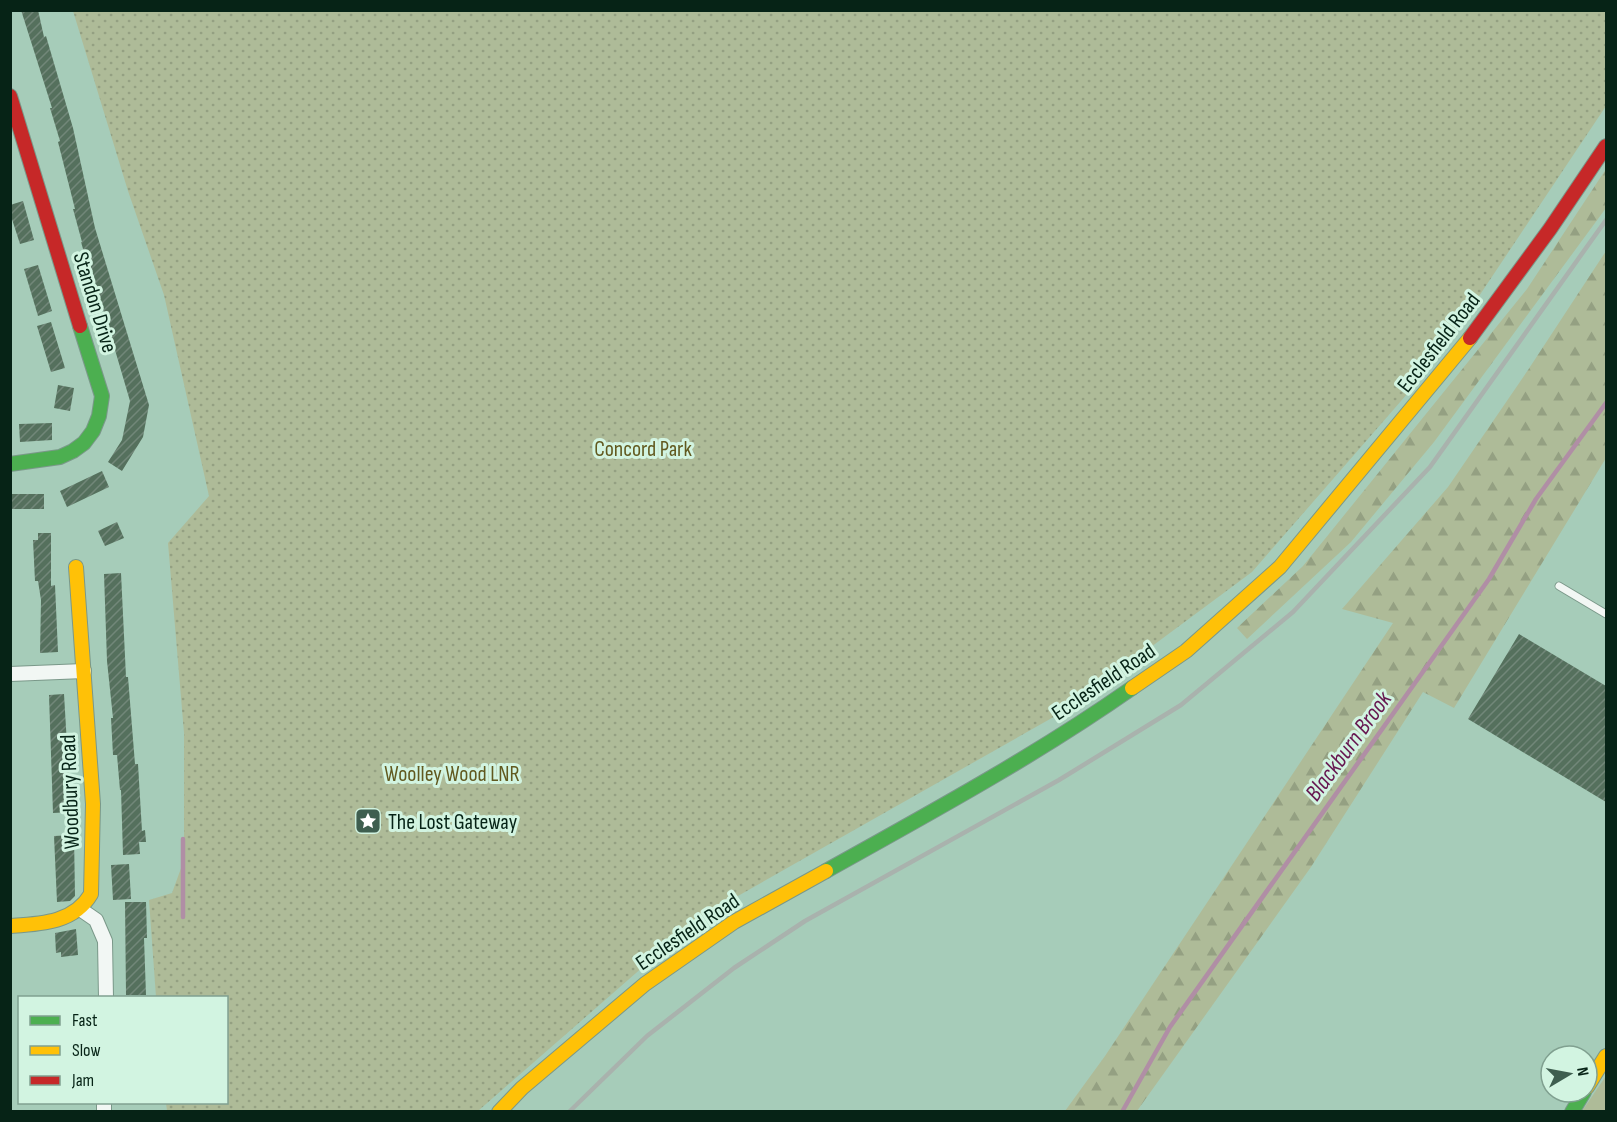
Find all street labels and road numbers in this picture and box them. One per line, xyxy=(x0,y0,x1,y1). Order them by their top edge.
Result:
street label: Standon Drive xyxy=(67,249,123,356)
street label: Ecclesfield Road xyxy=(1392,288,1487,398)
street label: Ecclesfield Road xyxy=(1047,638,1161,727)
street label: Woodbury Road xyxy=(55,734,86,850)
street label: Ecclesfield Road xyxy=(631,888,745,977)

